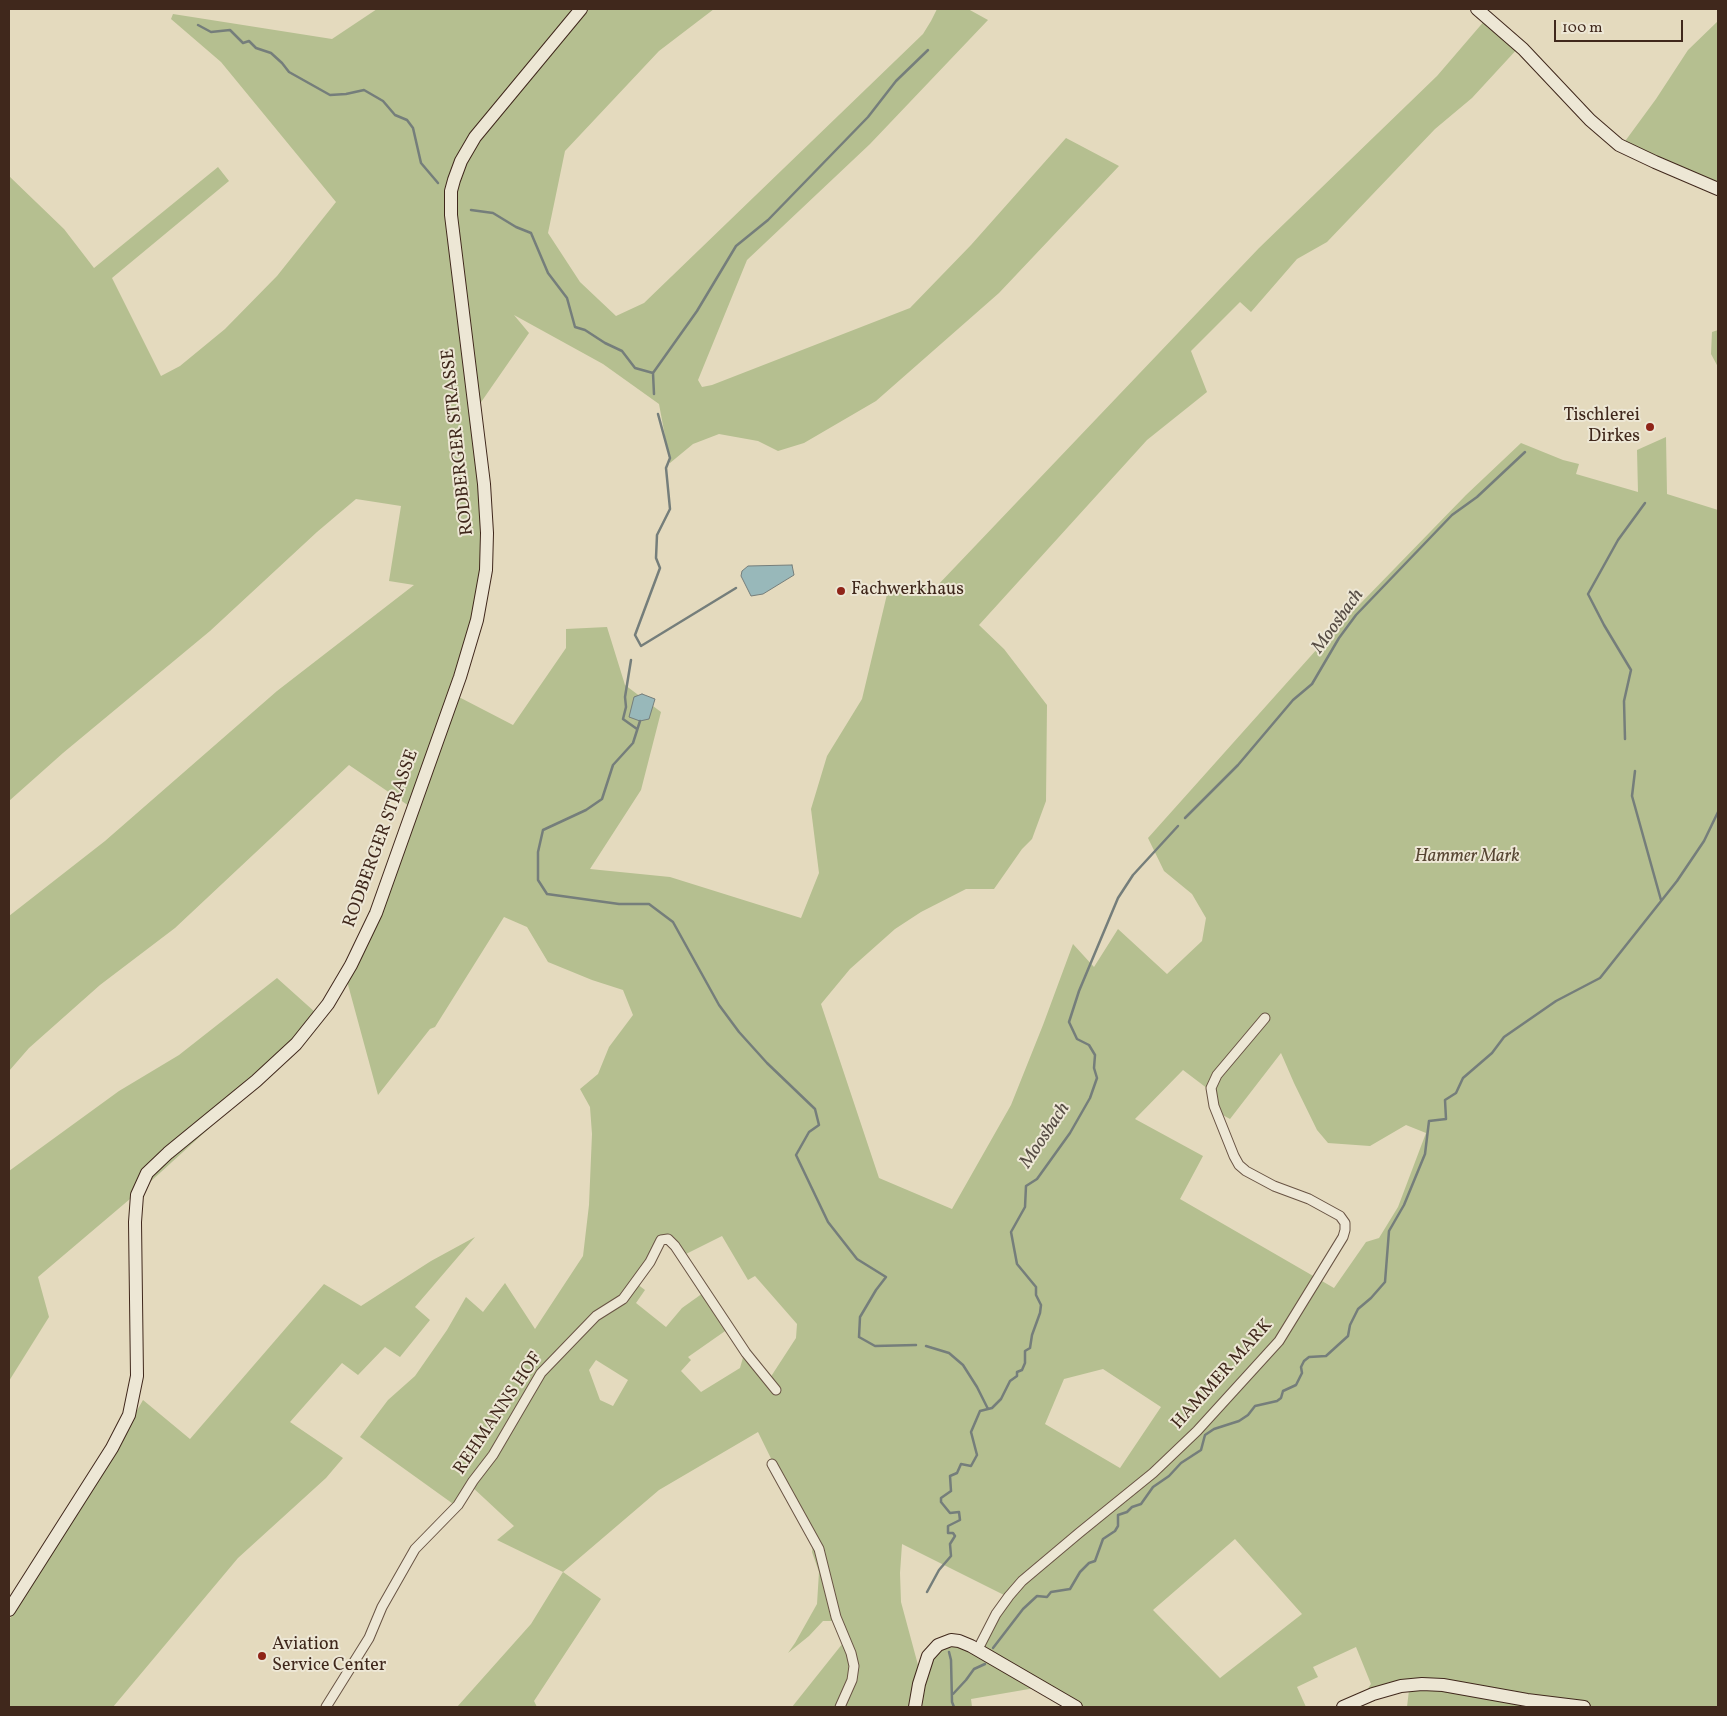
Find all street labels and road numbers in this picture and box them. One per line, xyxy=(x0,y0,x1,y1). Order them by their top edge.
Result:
street label: RODBERGER STRASSE xyxy=(438,347,480,537)
street label: RODBERGER STRASSE xyxy=(340,747,424,931)
street label: HAMMER MARK xyxy=(1168,1316,1278,1434)
street label: REHMANNS HOF xyxy=(450,1349,548,1479)

